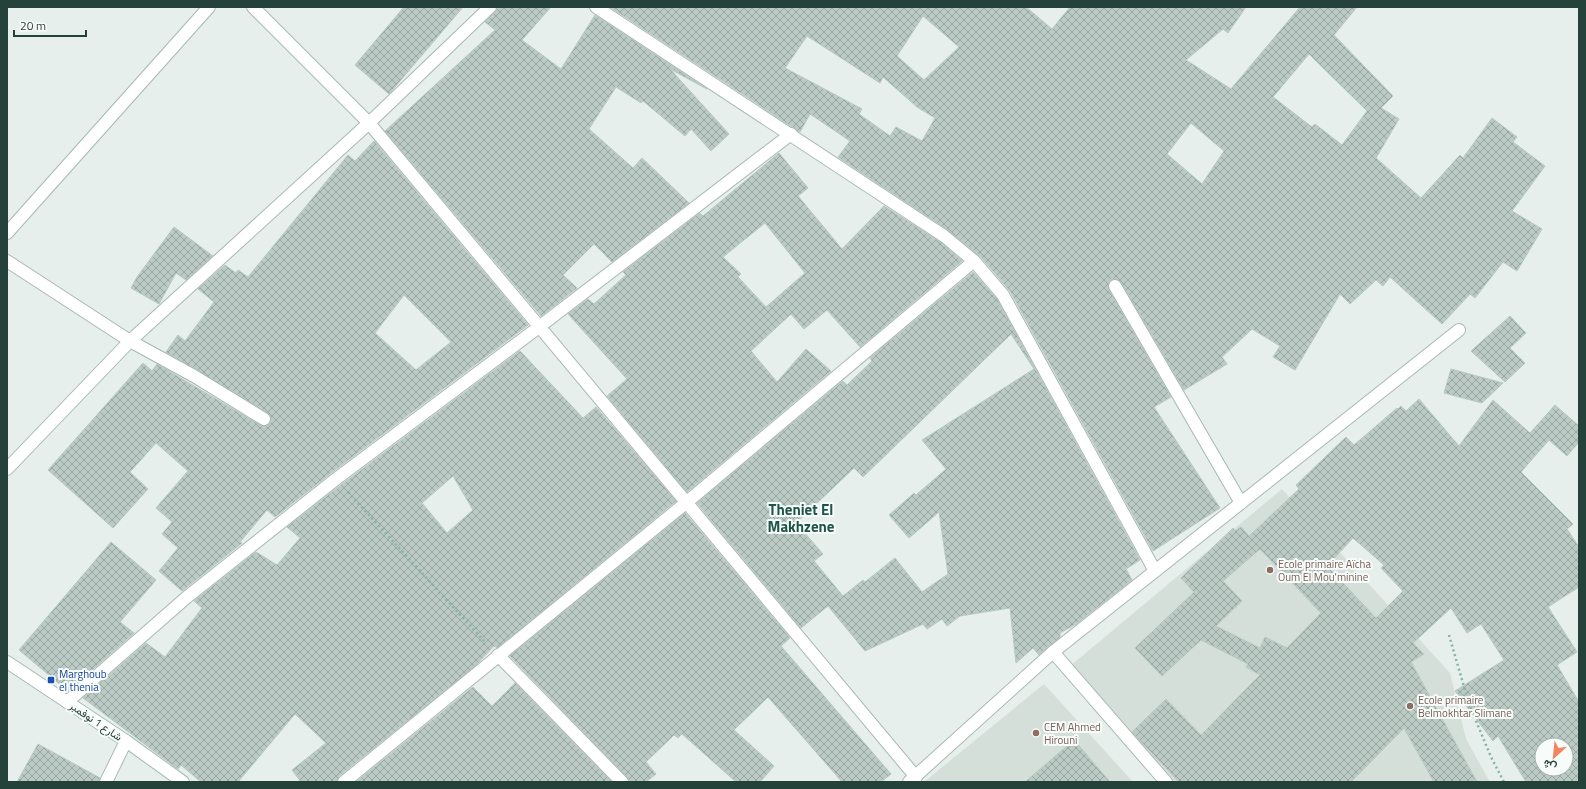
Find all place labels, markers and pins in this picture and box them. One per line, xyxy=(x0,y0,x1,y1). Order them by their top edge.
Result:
place label: Ecole primaire Aïcha Oum El Mou'minine xyxy=(1278,556,1372,585)
marker: Ecole primaire Aïcha Oum El Mou'minine xyxy=(1265,565,1275,575)
place label: Marghoub el thenia xyxy=(59,666,107,695)
marker: Marghoub el thenia xyxy=(46,675,56,685)
place label: Ecole primaire Belmokhtar Slimane xyxy=(1418,692,1512,721)
marker: Ecole primaire Belmokhtar Slimane xyxy=(1405,701,1415,711)
place label: CEM Ahmed Hirouni xyxy=(1044,719,1101,748)
marker: CEM Ahmed Hirouni xyxy=(1031,728,1041,738)

